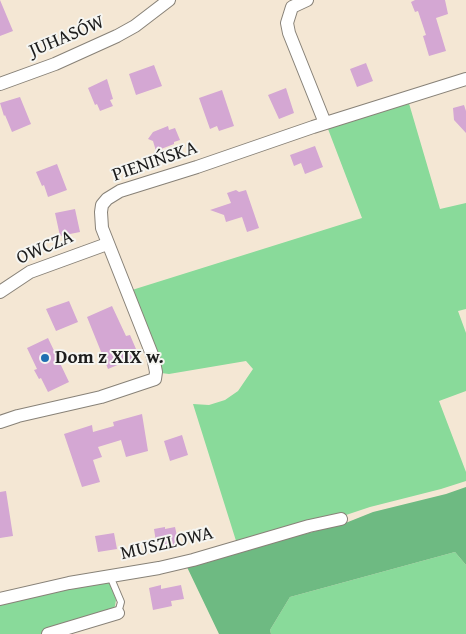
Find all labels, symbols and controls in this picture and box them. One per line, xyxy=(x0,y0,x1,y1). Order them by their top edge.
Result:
street label: JUHASÓW xyxy=(26,11,108,63)
street label: PIENIŃSKA xyxy=(109,137,201,187)
street label: OWCZA xyxy=(13,226,77,270)
place label: Dom z XIX w. xyxy=(55,347,164,369)
marker: Dom z XIX w. xyxy=(39,352,51,364)
street label: MUSZLOWA xyxy=(118,522,216,566)

